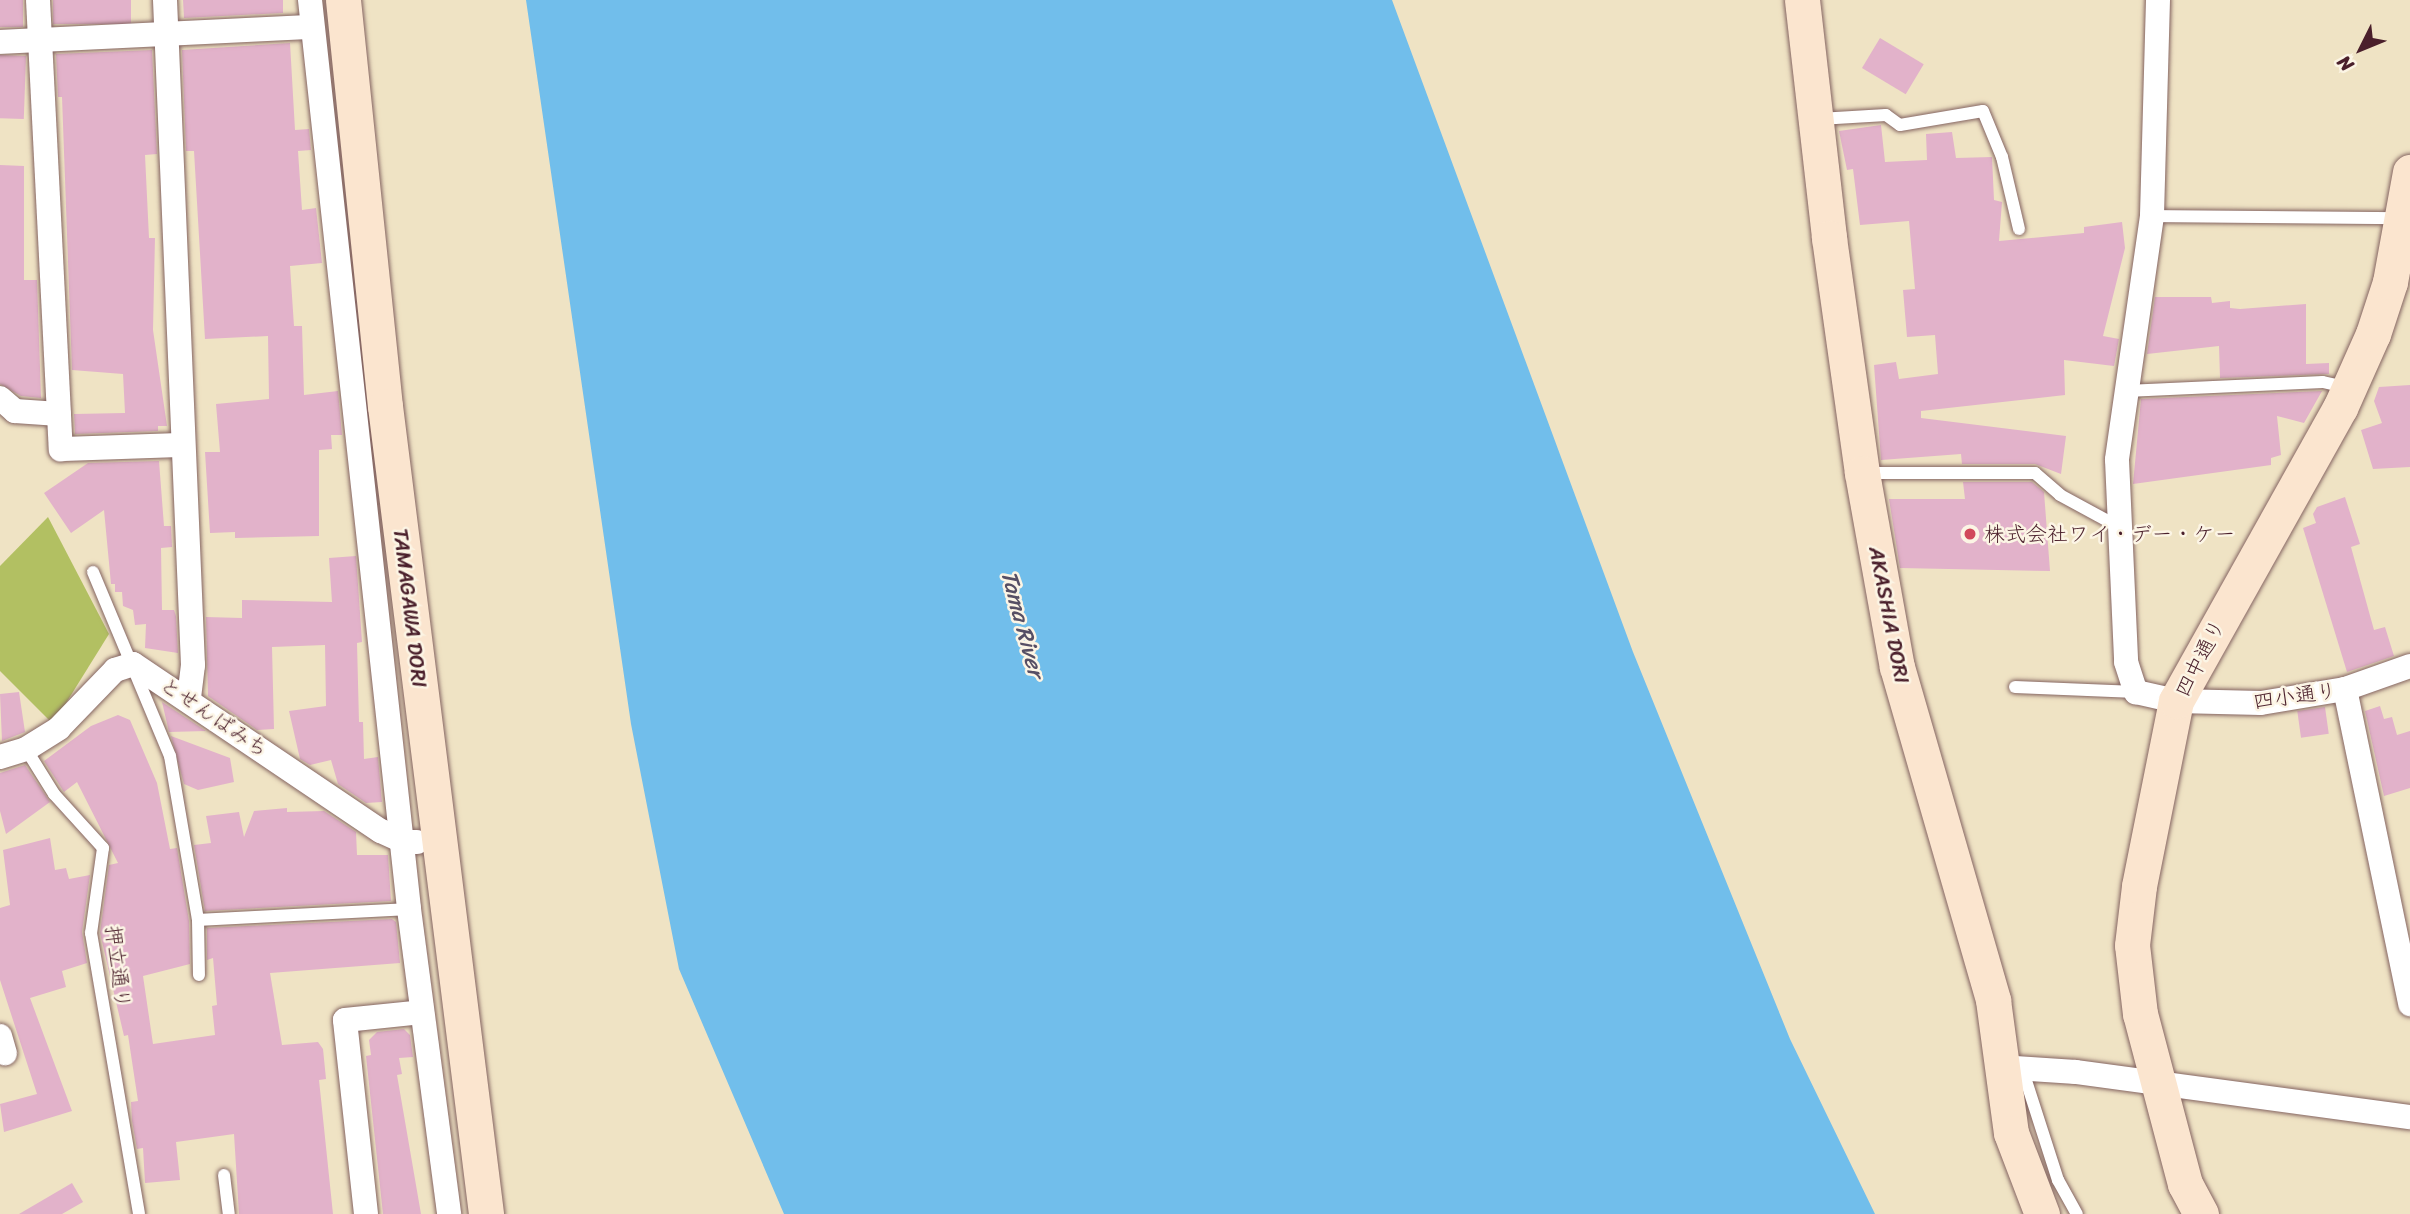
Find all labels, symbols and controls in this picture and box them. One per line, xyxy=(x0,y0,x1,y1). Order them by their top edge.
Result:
north arrow xyxy=(2326,14,2396,84)
text: N xyxy=(2329,48,2362,80)
place label: 株式会社ワイ・デー・ケー xyxy=(1984,521,2236,547)
marker: 株式会社ワイ・デー・ケー xyxy=(1962,526,1978,542)
street label: TAMAGAWA DORI xyxy=(388,527,432,689)
street label: AKASHIA DORI xyxy=(1863,544,1915,686)
water label: Tama River xyxy=(994,567,1050,681)
street label: 四中通り xyxy=(2170,615,2230,701)
street label: とせんばみち xyxy=(155,671,273,763)
street label: 四小通り xyxy=(2252,678,2338,714)
street label: 押立通り xyxy=(100,924,136,1010)

